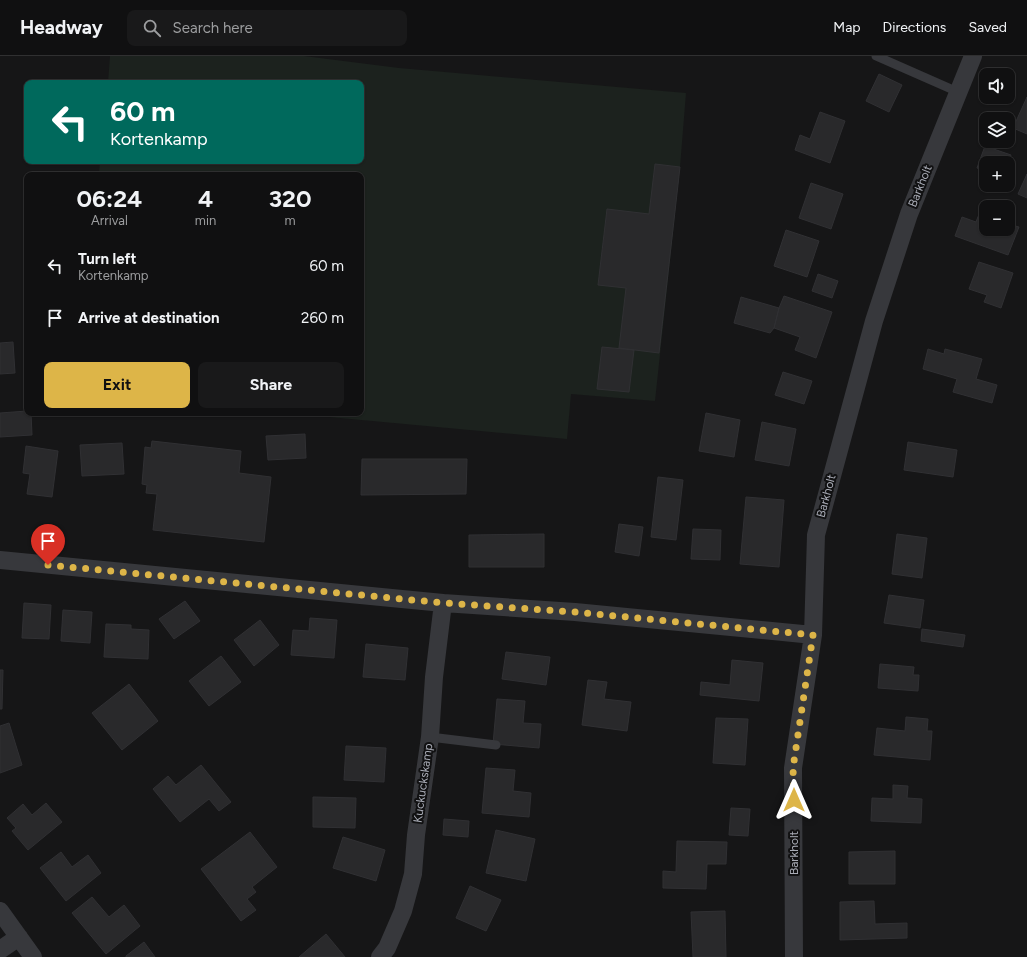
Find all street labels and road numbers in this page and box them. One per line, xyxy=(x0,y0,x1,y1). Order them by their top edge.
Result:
street label: Barkholt xyxy=(905,162,935,209)
street label: Barkholt xyxy=(814,472,839,519)
street label: Kuckuckskamp xyxy=(410,742,436,824)
street label: Barkholt xyxy=(787,830,801,875)

